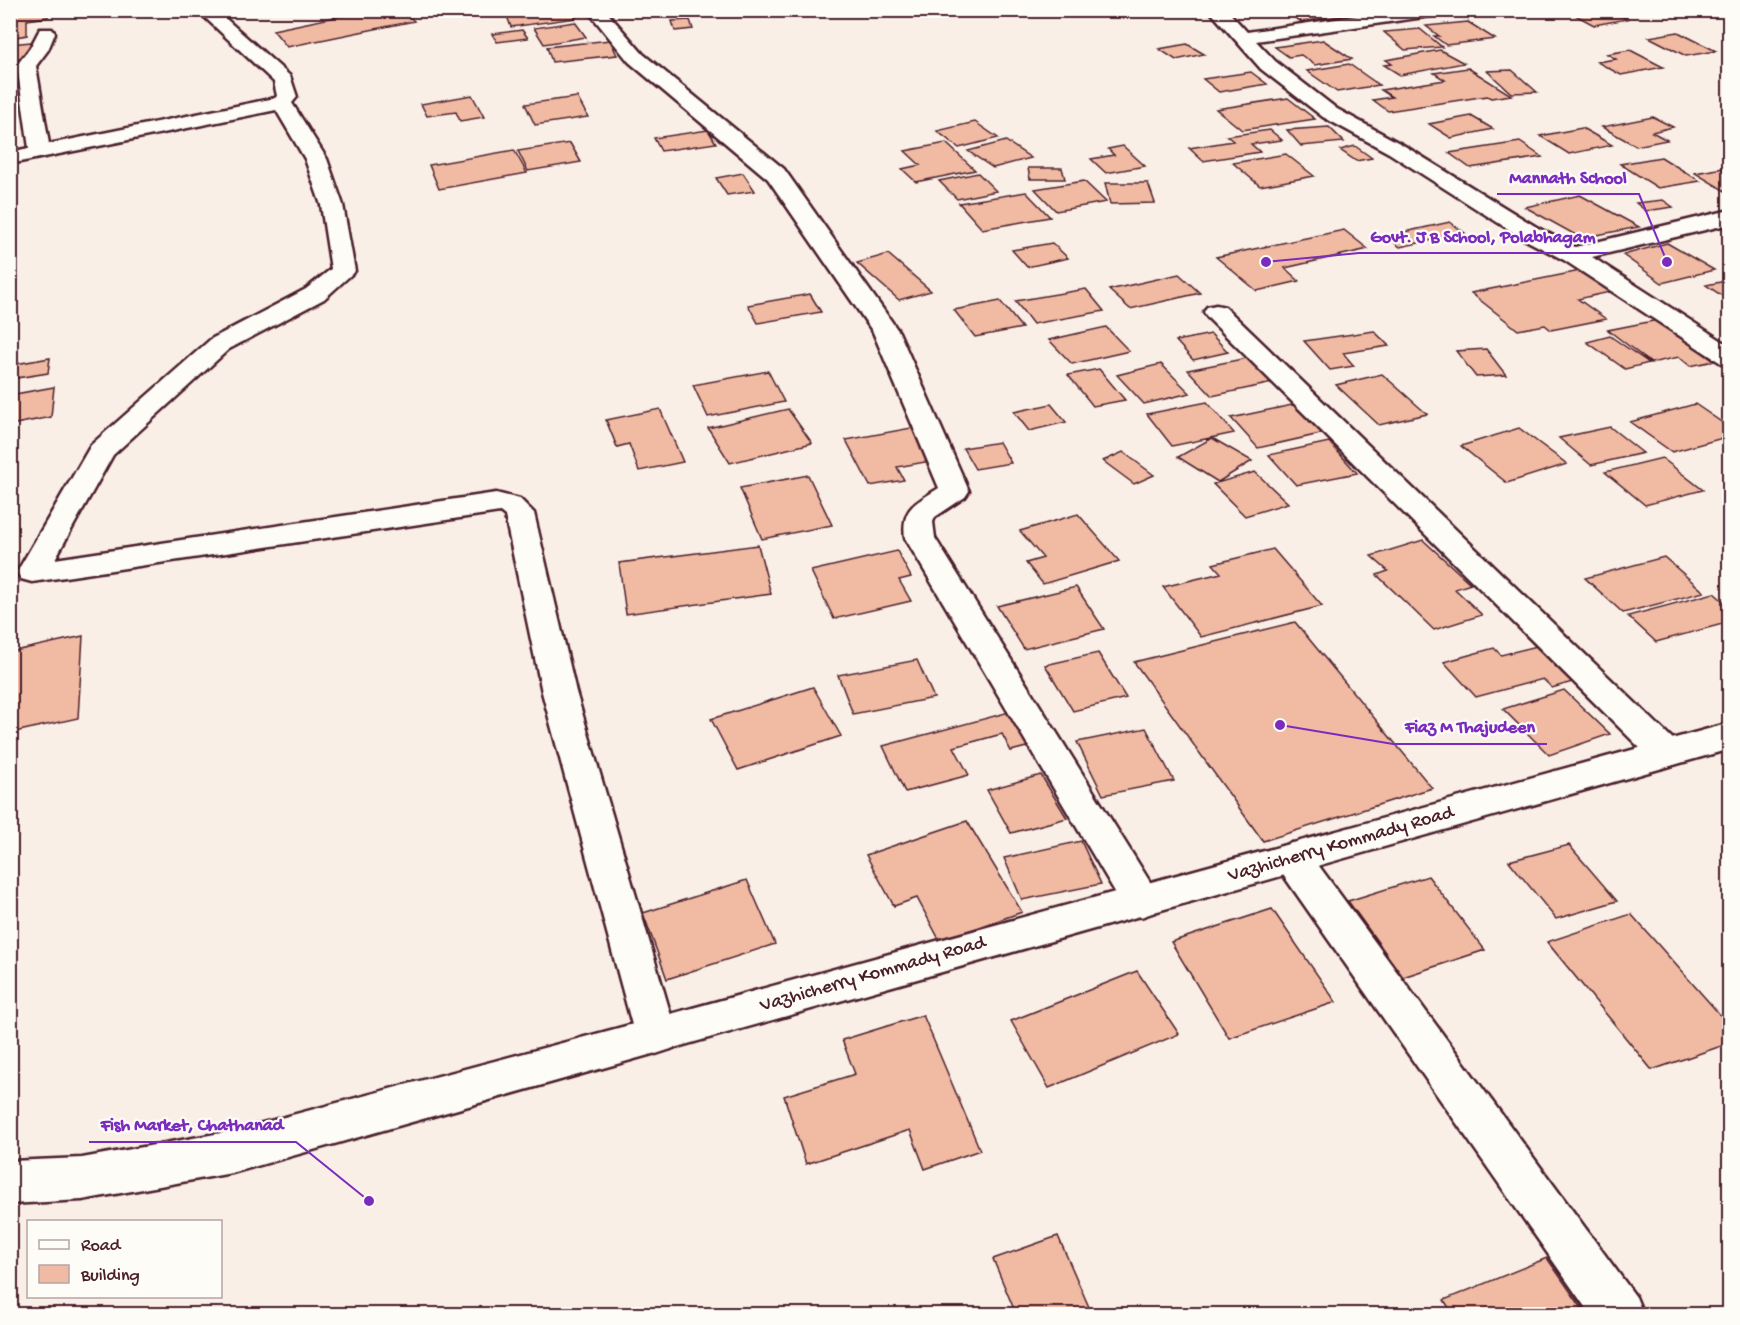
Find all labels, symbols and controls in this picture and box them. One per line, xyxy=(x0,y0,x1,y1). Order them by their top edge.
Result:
callout: Mannath School xyxy=(1497,158,1639,194)
text: Mannath School xyxy=(1509,169,1627,190)
callout: Govt. J B School, Polabhagam xyxy=(1359,217,1608,253)
text: Govt. J B School, Polabhagam xyxy=(1370,228,1596,249)
callout: Fiaz M Thajudeen xyxy=(1393,708,1547,744)
text: Fiaz M Thajudeen xyxy=(1404,718,1535,739)
street label: Vazhicherry Kommady Road xyxy=(1225,801,1459,889)
street label: Vazhicherry Kommady Road xyxy=(757,931,991,1019)
callout: Fish Market, Chathanad xyxy=(89,1106,296,1142)
text: Fish Market, Chathanad xyxy=(100,1116,286,1137)
legend xyxy=(27,1220,222,1298)
text: Road xyxy=(81,1236,122,1257)
text: Building xyxy=(80,1266,140,1287)

